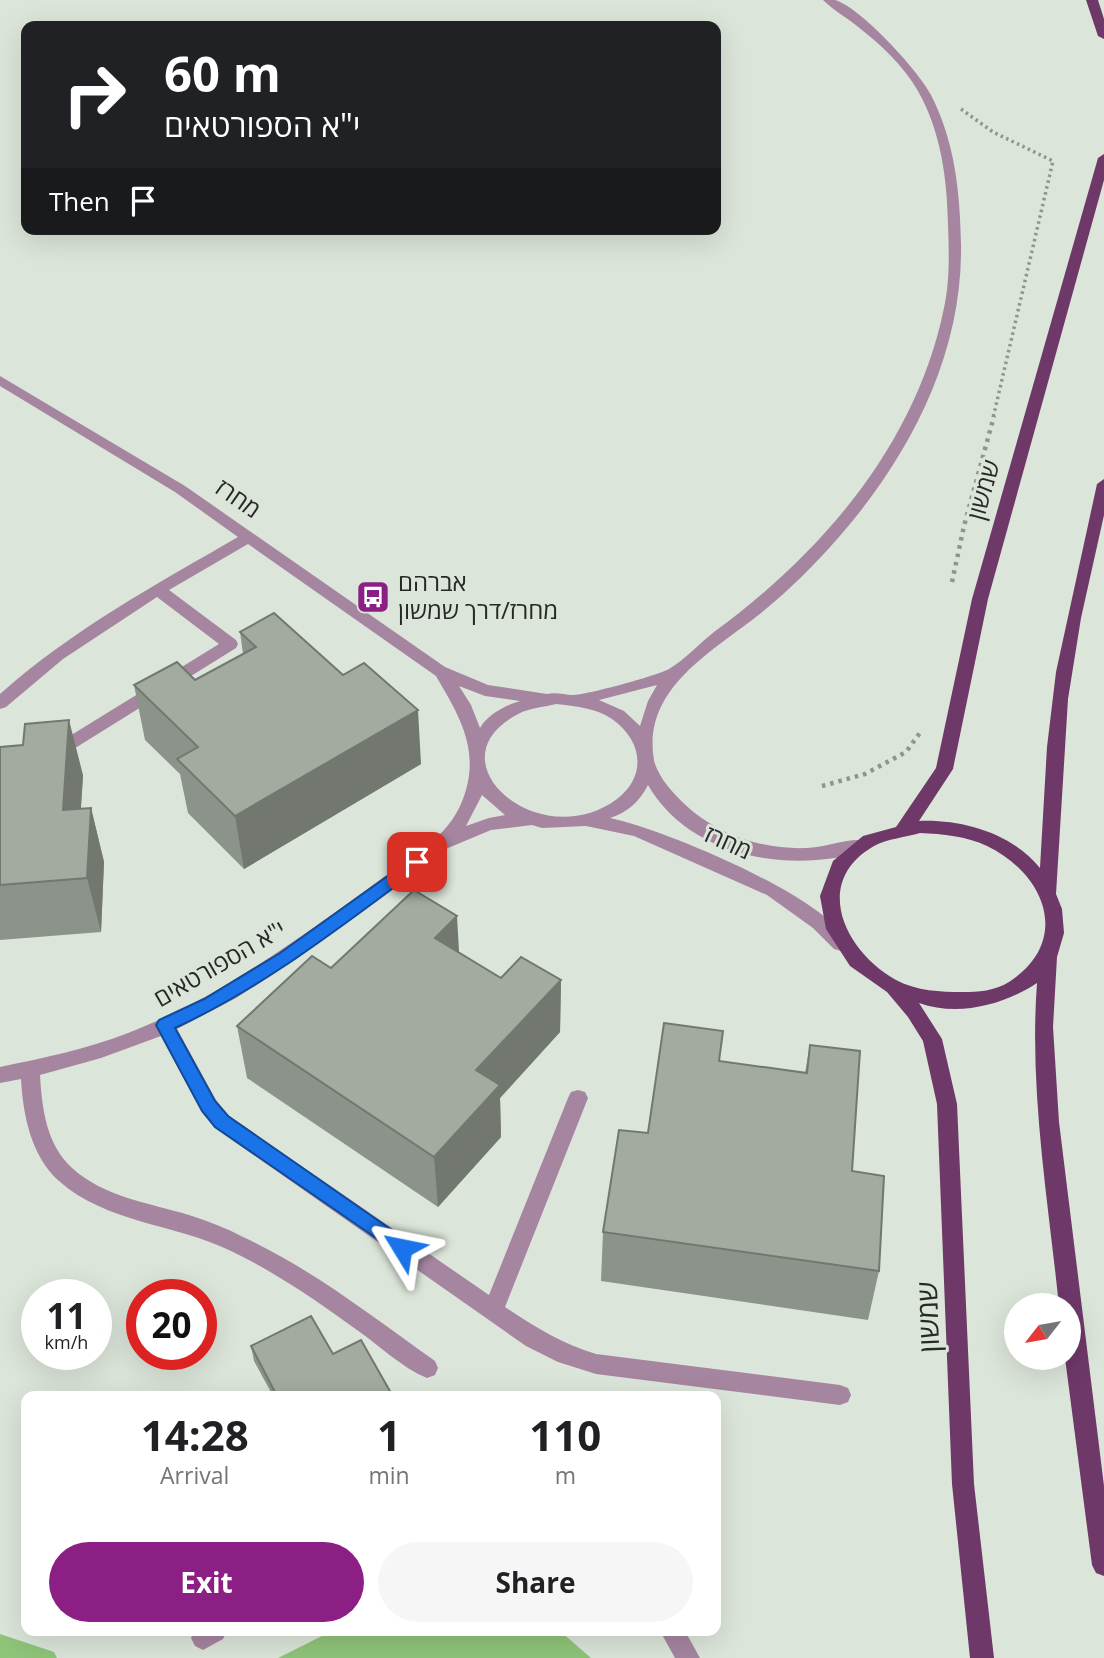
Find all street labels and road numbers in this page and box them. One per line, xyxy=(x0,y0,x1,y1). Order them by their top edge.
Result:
street label: שמשון xyxy=(958,456,1007,523)
street label: מחרז xyxy=(210,470,268,525)
street label: מחרז xyxy=(700,817,757,867)
street label: י"א הספורטאים xyxy=(147,912,291,1014)
street label: שמשון xyxy=(907,1281,947,1353)

